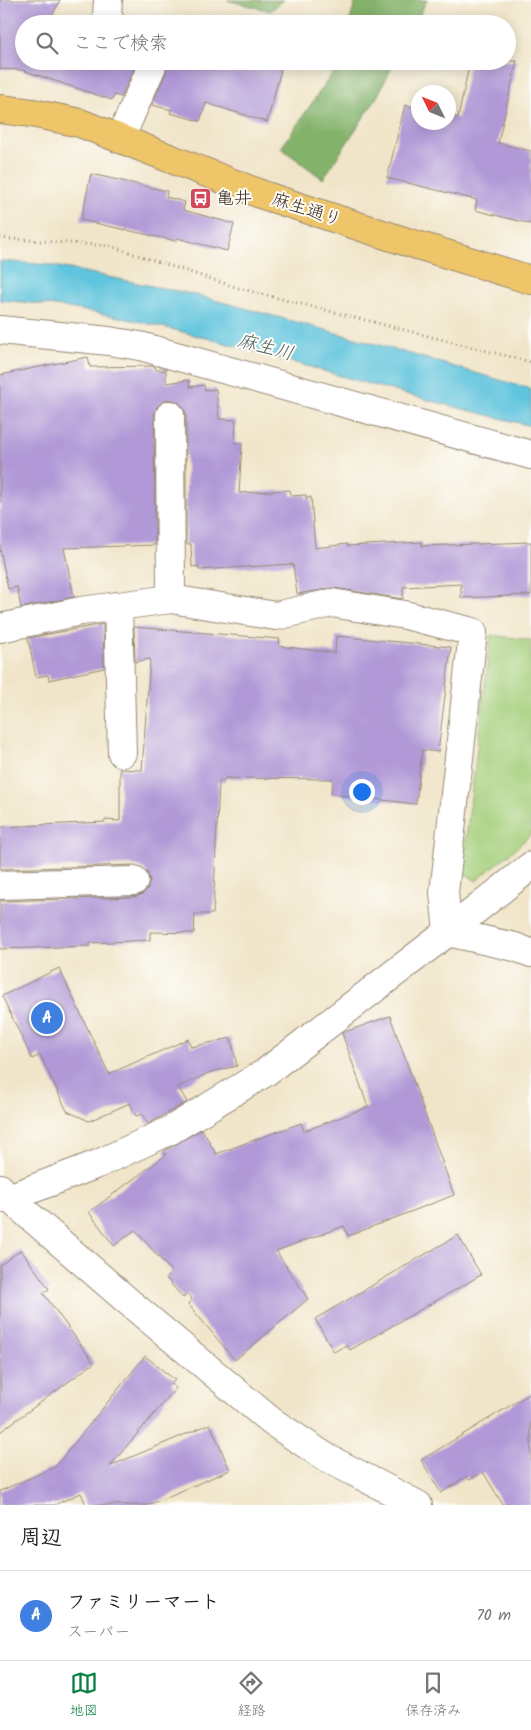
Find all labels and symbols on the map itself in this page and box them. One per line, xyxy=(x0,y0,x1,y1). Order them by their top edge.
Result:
north arrow xyxy=(411,85,456,130)
place label: 亀井 xyxy=(216,185,252,214)
bus stop icon: 亀井 xyxy=(188,186,212,210)
street label: 麻生通り xyxy=(268,186,345,235)
water label: 麻生川 xyxy=(234,326,297,370)
your location xyxy=(349,779,375,805)
pin: A xyxy=(31,999,63,1037)

